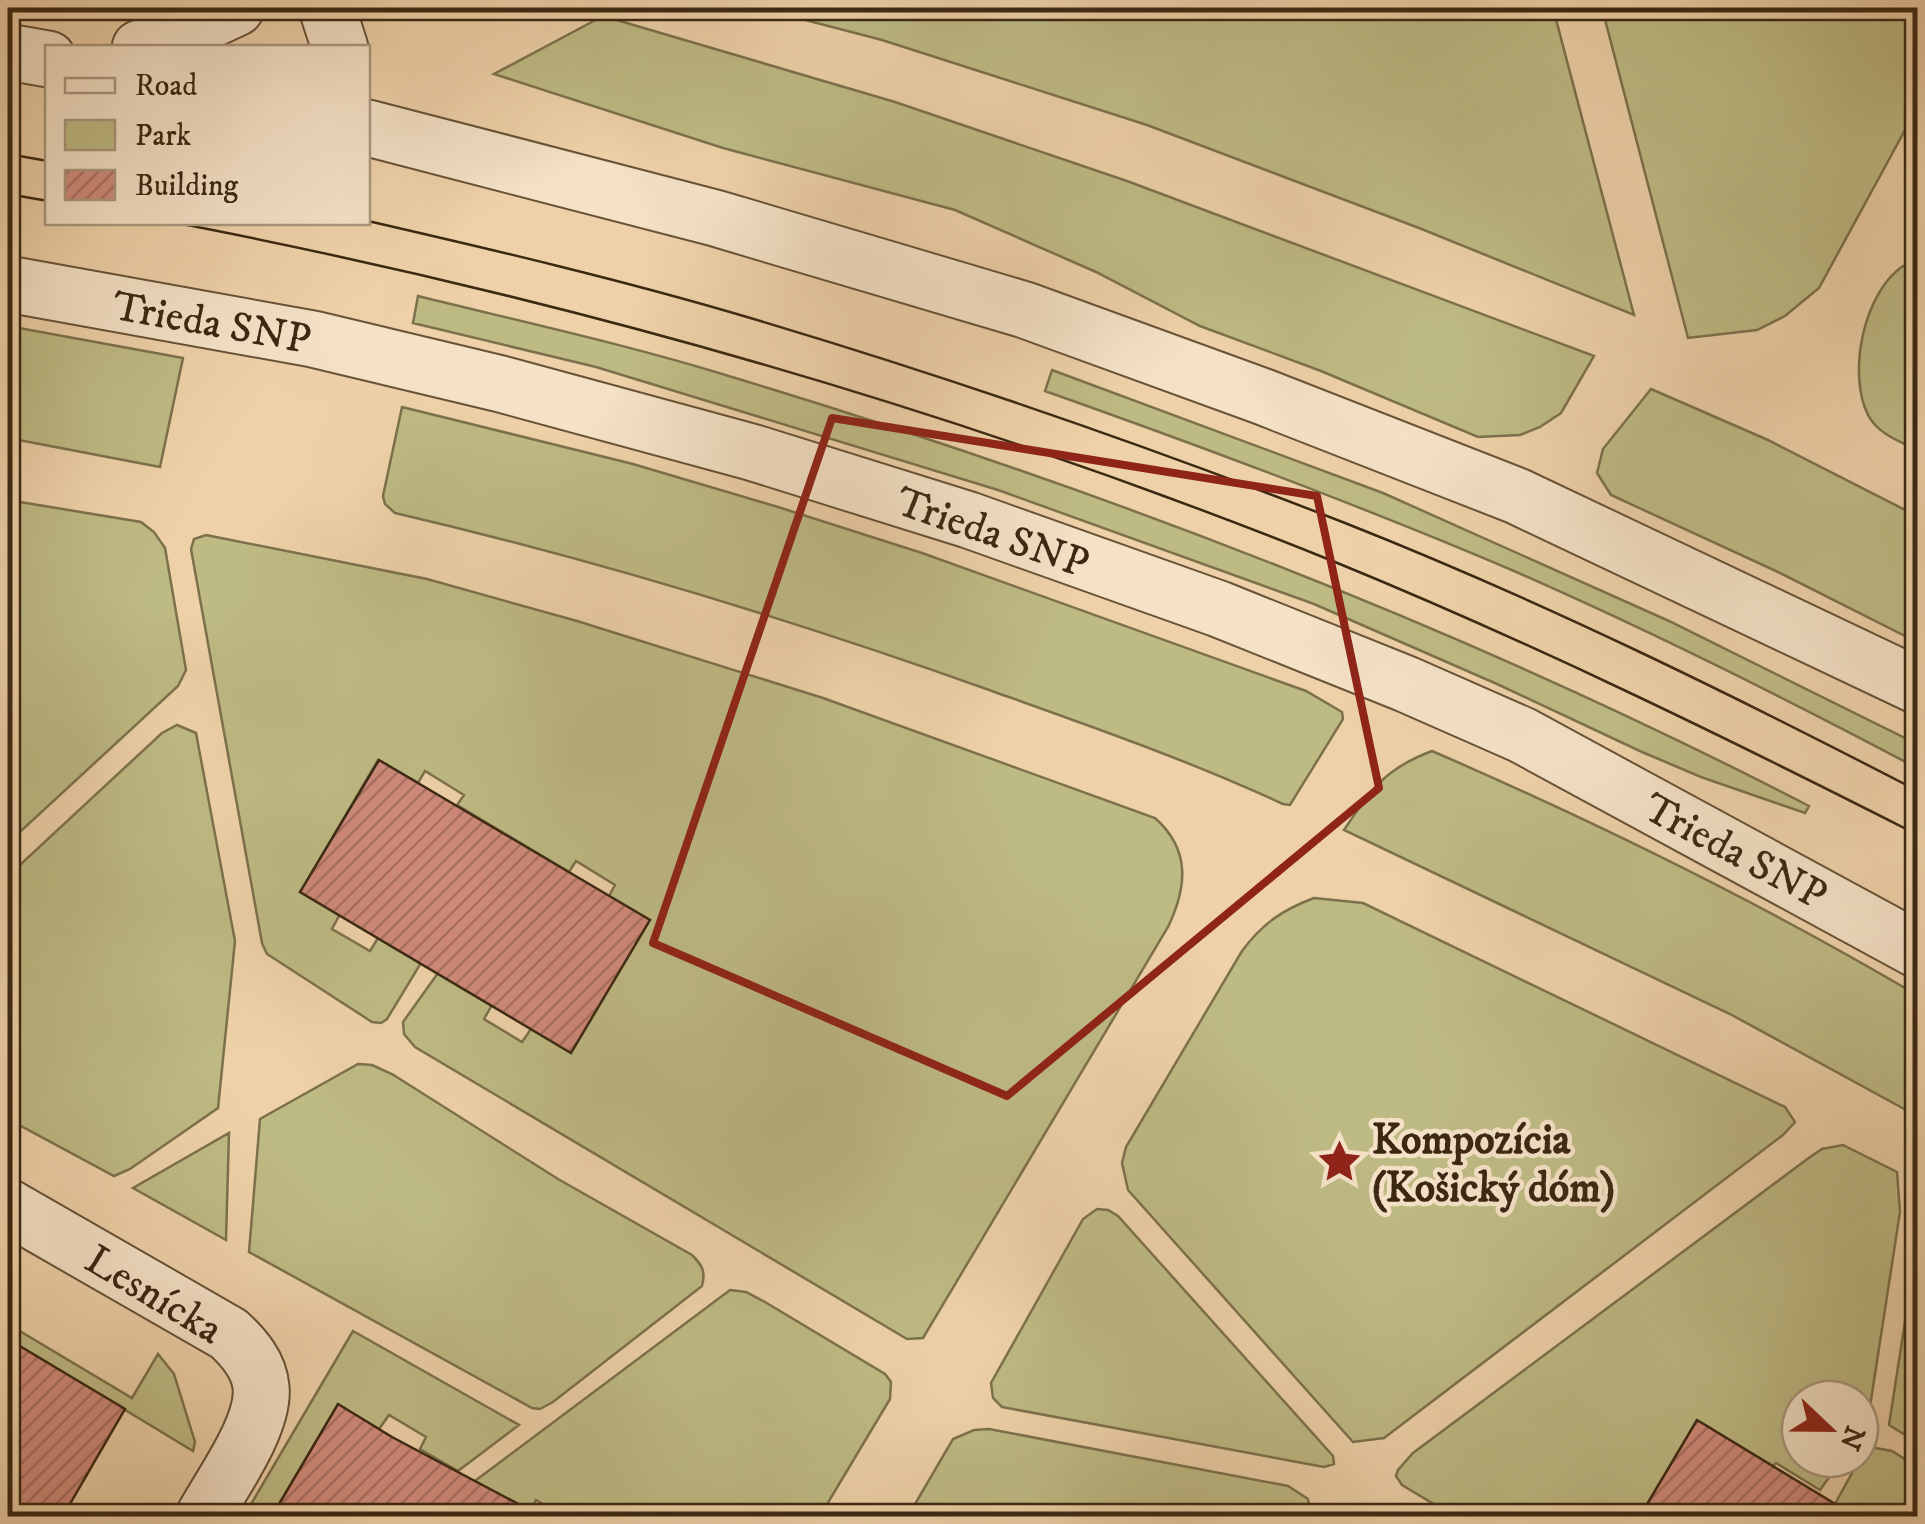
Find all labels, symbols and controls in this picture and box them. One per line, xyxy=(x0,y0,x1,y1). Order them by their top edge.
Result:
legend xyxy=(45,45,370,225)
text: Road xyxy=(135,68,197,105)
text: Park xyxy=(135,118,191,155)
text: Building xyxy=(135,168,239,205)
street label: Trieda SNP xyxy=(108,281,314,367)
street label: Trieda SNP xyxy=(889,477,1095,591)
street label: Trieda SNP xyxy=(1634,783,1835,923)
place label: Kompozícia (Košický dóm) xyxy=(1372,1115,1615,1215)
place icon: Kompozícia (Košický dóm) xyxy=(1315,1138,1363,1186)
street label: Lesnícka xyxy=(75,1234,232,1357)
north arrow xyxy=(1780,1379,1880,1479)
text: N xyxy=(1831,1421,1872,1455)

